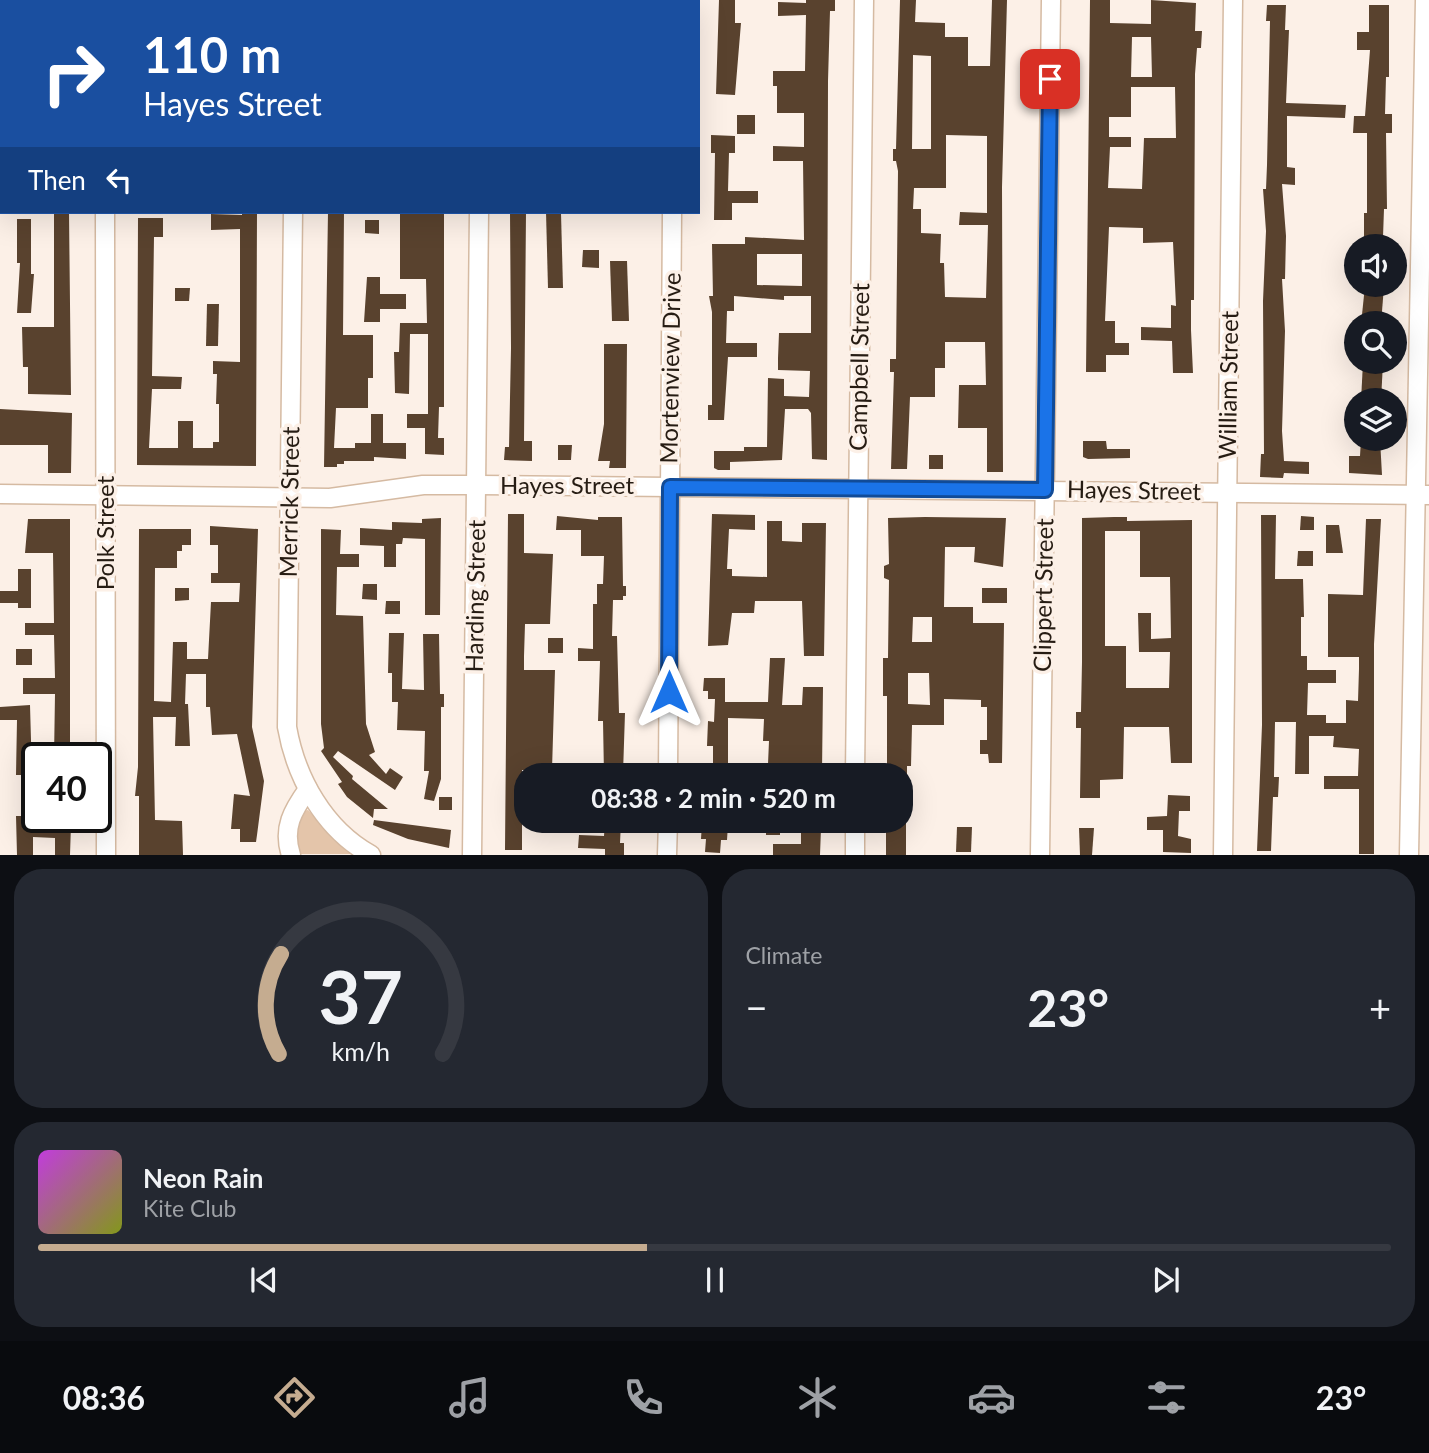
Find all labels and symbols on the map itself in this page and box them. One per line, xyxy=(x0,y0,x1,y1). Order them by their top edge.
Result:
pin xyxy=(1020,49,1080,109)
street label: Mortenview Drive xyxy=(653,272,686,464)
street label: Campbell Street xyxy=(843,282,874,451)
street label: William Street xyxy=(1212,310,1243,460)
street label: Merrick Street xyxy=(273,426,304,578)
street label: Hayes Street xyxy=(500,470,634,499)
street label: Hayes Street xyxy=(1067,474,1202,505)
street label: Polk Street xyxy=(90,475,119,590)
street label: Clippert Street xyxy=(1027,517,1058,672)
street label: Harding Street xyxy=(459,519,490,673)
position arrow xyxy=(632,655,706,729)
speed limit sign: 40 xyxy=(21,742,112,833)

